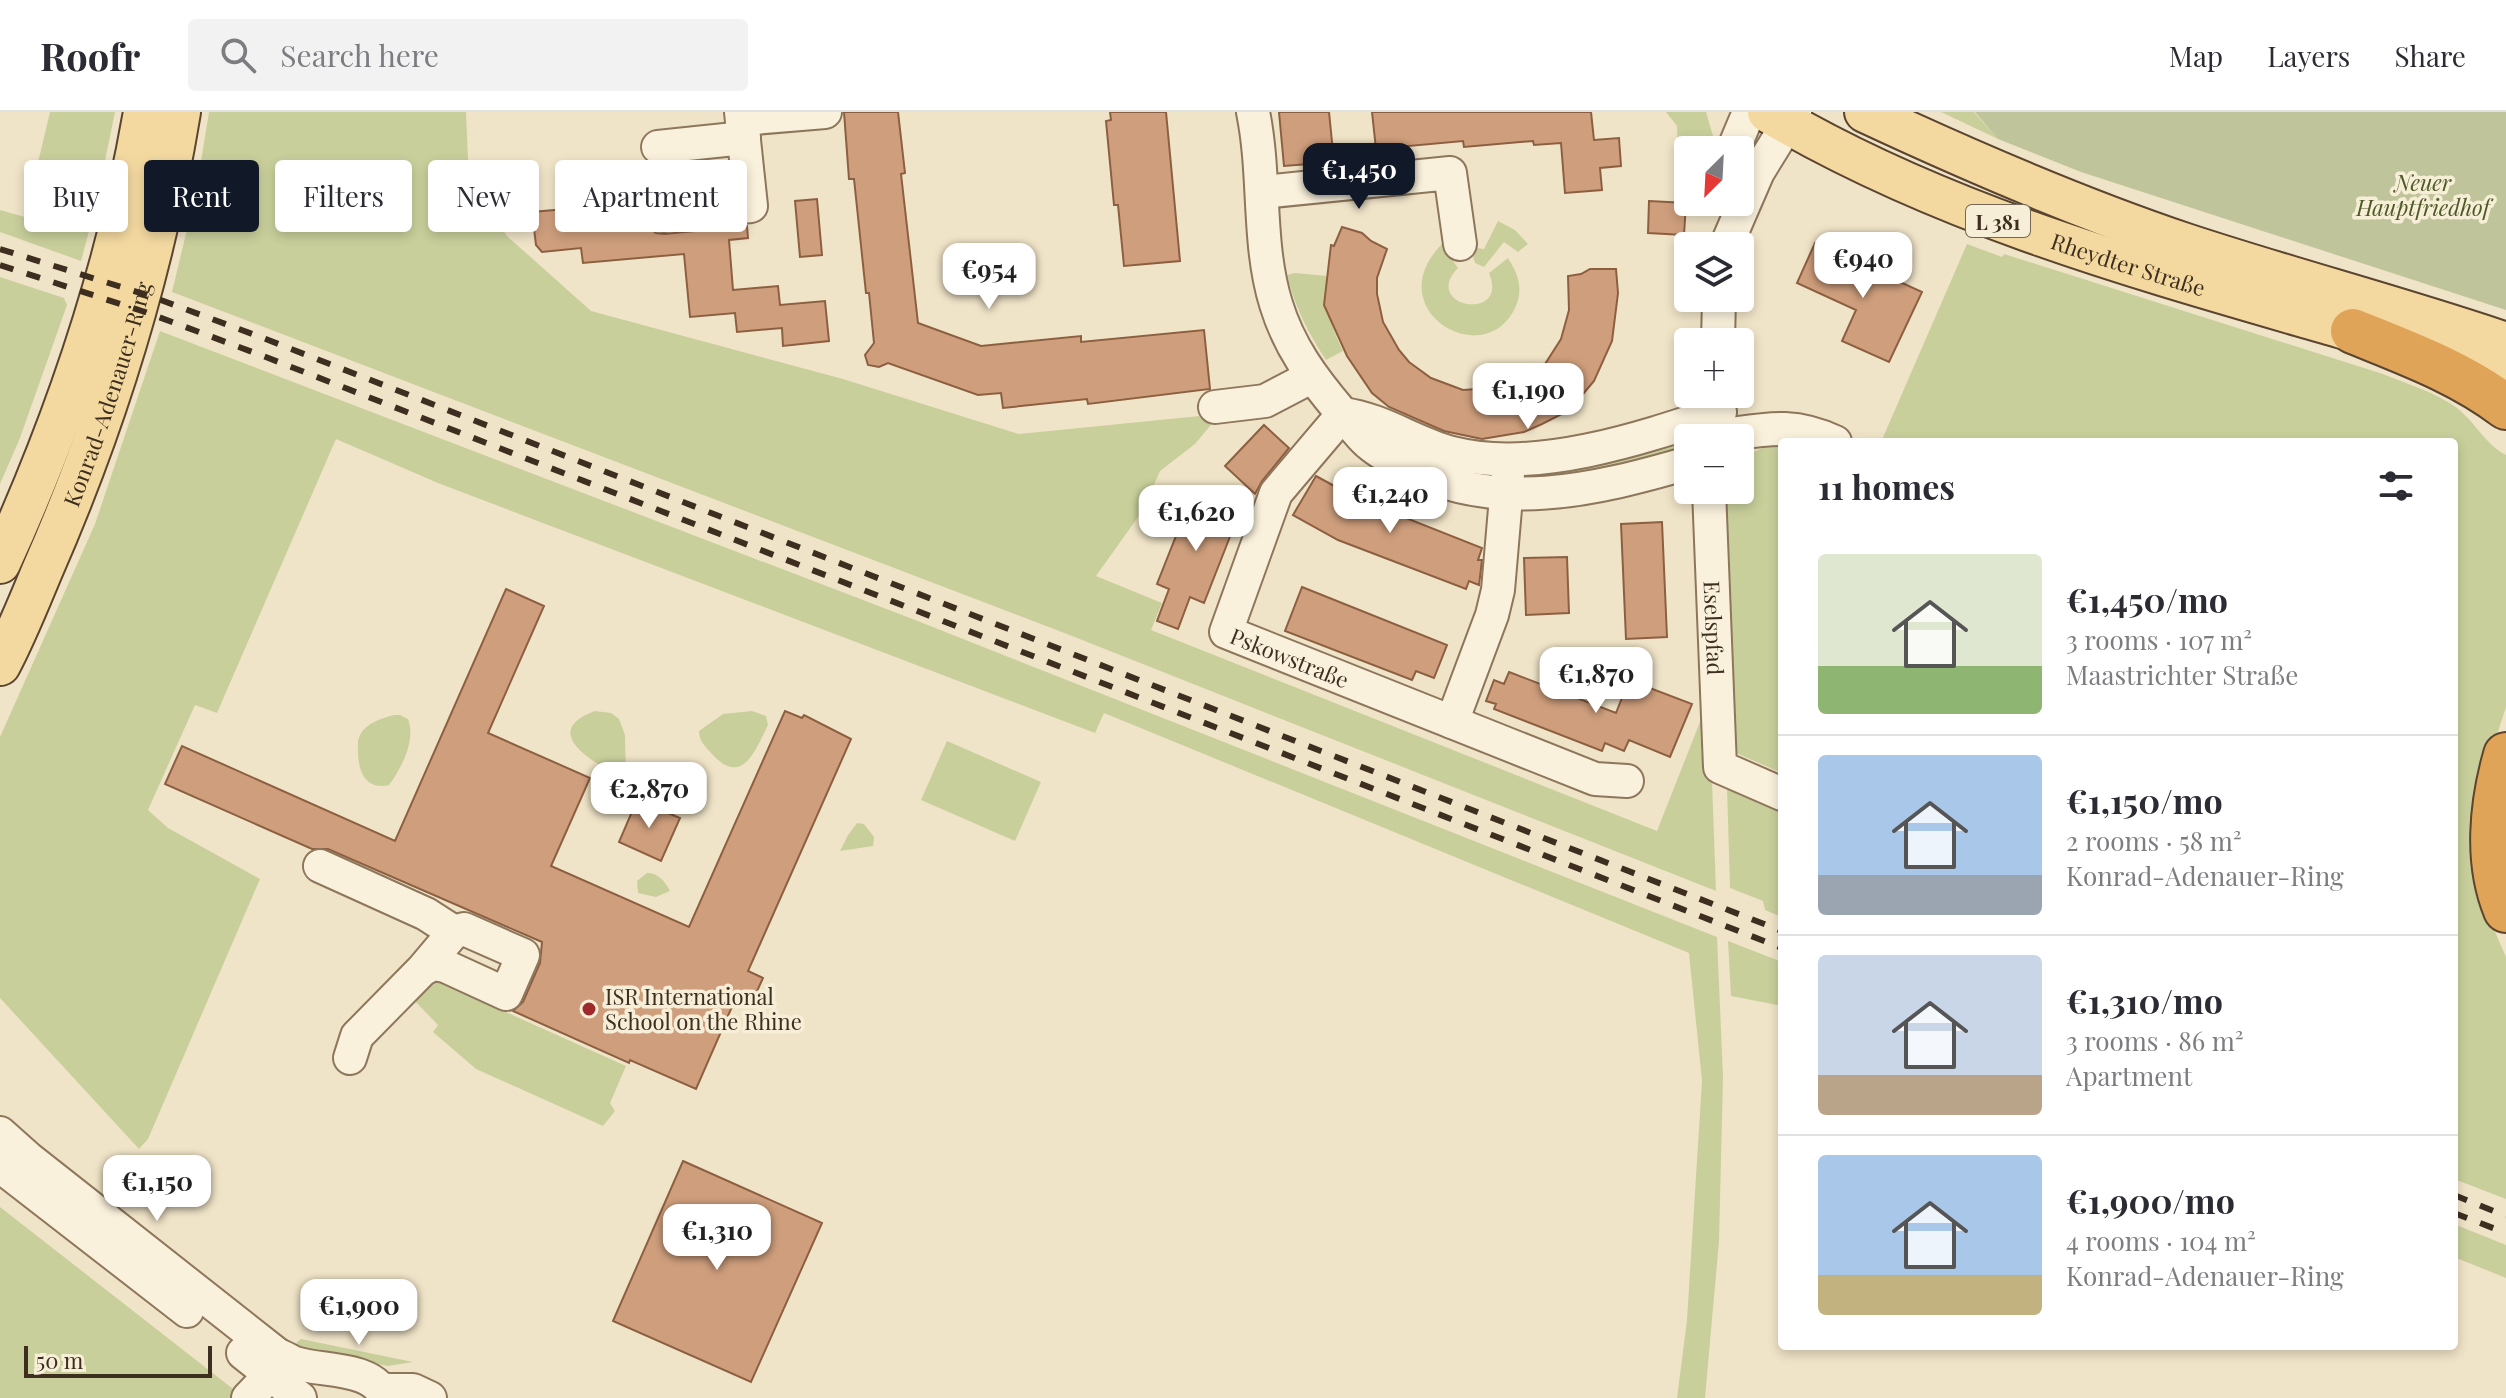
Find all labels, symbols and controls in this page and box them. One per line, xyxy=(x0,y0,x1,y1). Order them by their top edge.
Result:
search box xyxy=(188,19,748,91)
text: Roofr xyxy=(40,30,140,81)
icon: search xyxy=(216,33,260,77)
text: Search here xyxy=(280,35,439,75)
text: Map xyxy=(2169,37,2223,74)
text: Layers xyxy=(2267,37,2350,74)
text: Share xyxy=(2394,37,2466,74)
north arrow xyxy=(1674,136,1754,216)
map controls xyxy=(1674,136,1754,504)
pin: €1,450 xyxy=(1294,143,1424,211)
text: €1,450 xyxy=(1321,151,1397,186)
chip: Buy xyxy=(24,160,128,232)
chip: Rent xyxy=(144,160,259,232)
chip: Filters xyxy=(275,160,412,232)
chip: New xyxy=(428,160,539,232)
chip: Apartment xyxy=(555,160,747,232)
park label: Neuer Hauptfriedhof xyxy=(2355,167,2494,222)
road number: L 381 xyxy=(1966,205,2030,237)
street label: Rheydter Straße xyxy=(2047,225,2209,302)
button: layers xyxy=(1674,232,1754,312)
pin: €940 xyxy=(1816,232,1910,300)
text: €940 xyxy=(1832,240,1894,275)
pin: €954 xyxy=(942,243,1036,311)
text: €954 xyxy=(961,251,1017,286)
street label: Konrad-Adenauer-Ring xyxy=(56,278,158,511)
button: + xyxy=(1674,328,1754,408)
pin: €1,190 xyxy=(1463,363,1593,431)
text: €1,190 xyxy=(1491,371,1565,406)
button: − xyxy=(1674,424,1754,504)
text: 11 homes xyxy=(1818,463,1955,509)
icon: filters xyxy=(2374,464,2418,508)
pin: €1,240 xyxy=(1325,467,1455,535)
text: €1,240 xyxy=(1351,475,1429,510)
pin: €1,620 xyxy=(1131,485,1261,553)
text: €1,620 xyxy=(1157,493,1235,528)
text: €1,450/mo xyxy=(2066,576,2228,622)
street label: Eselspfad xyxy=(1698,580,1731,676)
icon: home xyxy=(1882,586,1978,682)
street label: Pskowstraße xyxy=(1226,620,1354,695)
text: 3 rooms · 107 m² xyxy=(2066,622,2252,657)
pin: €1,870 xyxy=(1531,647,1661,715)
text: €1,870 xyxy=(1558,655,1634,690)
text: Maastrichter Straße xyxy=(2066,657,2298,692)
pin: €2,870 xyxy=(584,762,714,830)
text: €2,870 xyxy=(609,770,689,805)
text: €1,150/mo xyxy=(2066,777,2223,823)
icon: home xyxy=(1882,787,1978,883)
text: 2 rooms · 58 m² xyxy=(2066,823,2242,858)
text: Konrad-Adenauer-Ring xyxy=(2066,858,2344,893)
text: €1,310/mo xyxy=(2066,977,2223,1023)
place label: ISR International School on the Rhine xyxy=(605,981,802,1036)
icon: home xyxy=(1882,987,1978,1083)
marker: ISR International School on the Rhine xyxy=(580,1000,598,1018)
text: 3 rooms · 86 m² xyxy=(2066,1023,2244,1058)
text: Apartment xyxy=(2066,1058,2192,1093)
pin: €1,150 xyxy=(92,1155,222,1223)
text: €1,150 xyxy=(121,1163,193,1198)
text: €1,900/mo xyxy=(2066,1177,2235,1223)
icon: home xyxy=(1882,1187,1978,1283)
pin: €1,310 xyxy=(652,1204,782,1272)
text: €1,310 xyxy=(681,1212,753,1247)
text: 4 rooms · 104 m² xyxy=(2066,1223,2256,1258)
text: Konrad-Adenauer-Ring xyxy=(2066,1258,2344,1293)
pin: €1,900 xyxy=(294,1279,424,1347)
text: €1,900 xyxy=(318,1287,400,1322)
scale bar xyxy=(24,1342,212,1378)
text: 50 m xyxy=(36,1345,83,1375)

